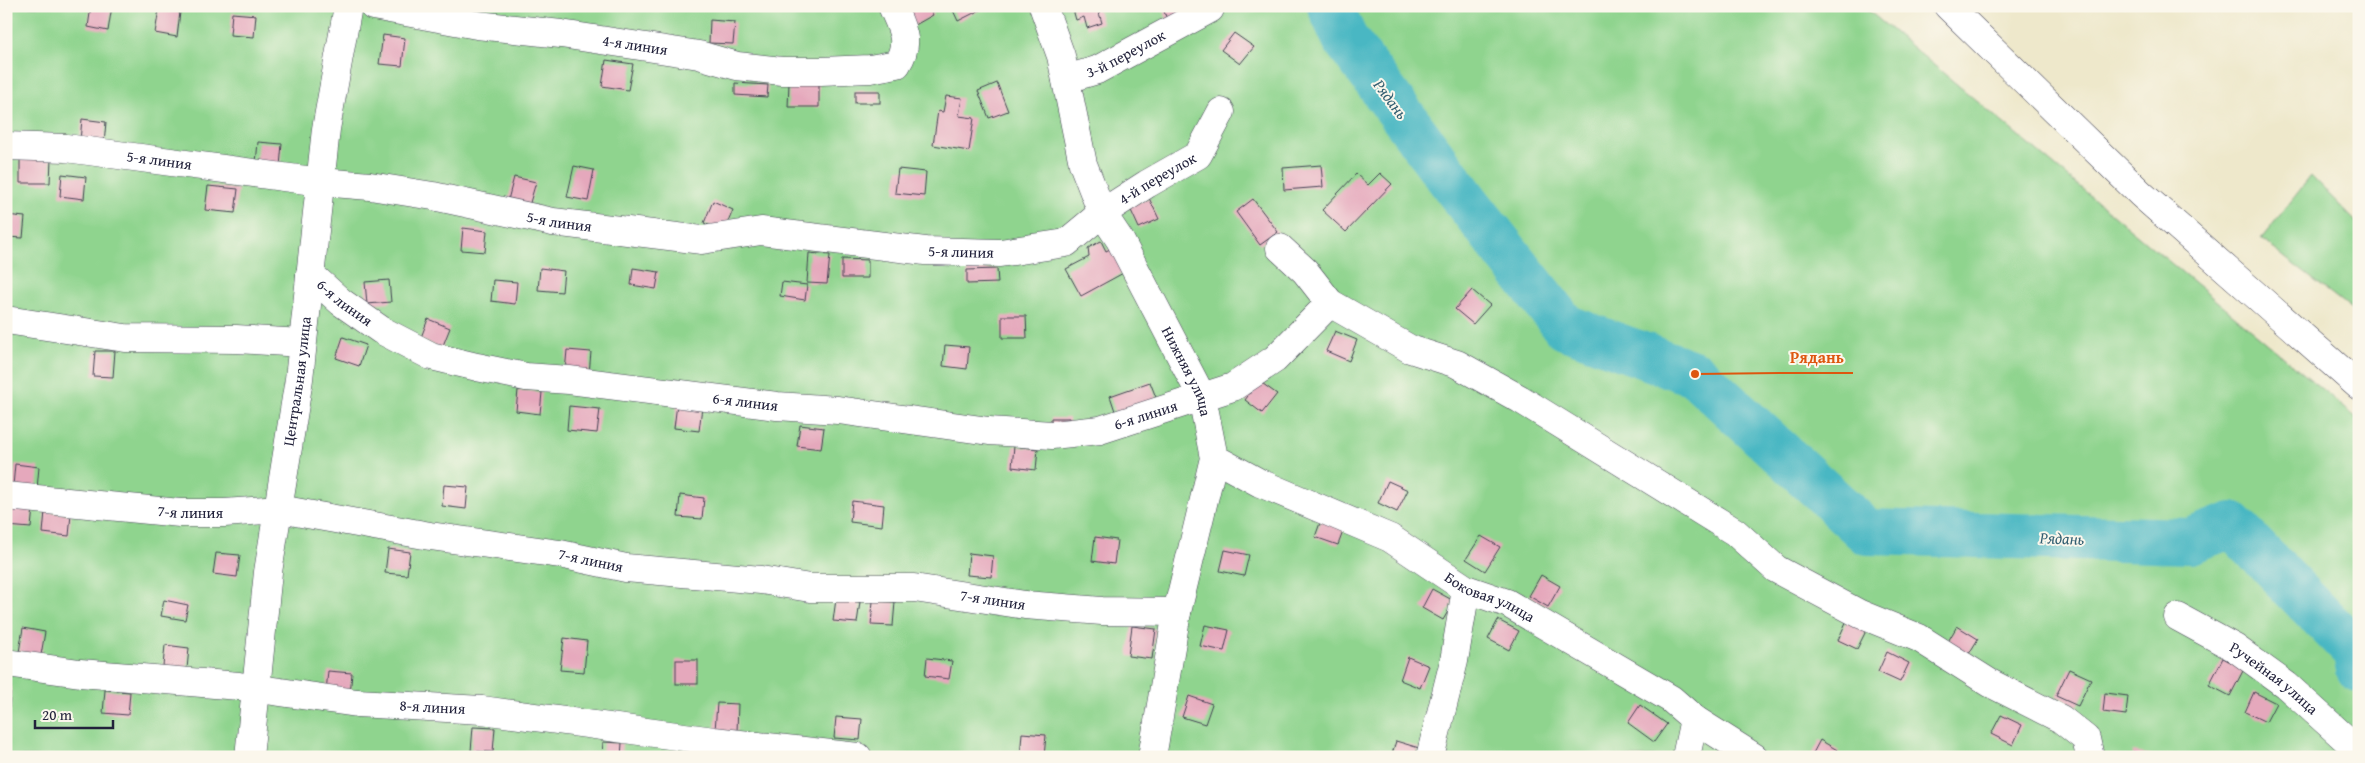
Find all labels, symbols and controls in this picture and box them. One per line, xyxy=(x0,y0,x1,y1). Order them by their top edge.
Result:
street label: 3-й переулок xyxy=(1084,24,1169,83)
street label: 4-я линия xyxy=(601,29,669,60)
water label: Рядань xyxy=(1367,73,1414,124)
street label: 5-я линия xyxy=(125,145,194,175)
street label: 4-й переулок xyxy=(1115,147,1200,209)
street label: 5-я линия xyxy=(525,206,593,237)
street label: 5-я линия xyxy=(928,240,995,263)
street label: 6-я линия xyxy=(312,274,377,331)
street label: Центральная улица xyxy=(277,314,316,447)
street label: Нижняя улица xyxy=(1157,322,1217,419)
callout: Рядань xyxy=(1780,342,1853,373)
text: Рядань xyxy=(1790,345,1844,369)
street label: 6-я линия xyxy=(711,387,780,416)
street label: 6-я линия xyxy=(1111,395,1180,435)
street label: 7-я линия xyxy=(156,500,223,523)
water label: Рядань xyxy=(2038,525,2085,551)
street label: 7-я линия xyxy=(556,543,626,577)
street label: Боковая улица xyxy=(1441,567,1540,627)
street label: 7-я линия xyxy=(959,584,1027,615)
street label: Ручейная улица xyxy=(2226,636,2323,720)
street label: 8-я линия xyxy=(399,694,466,719)
scale bar xyxy=(35,698,112,730)
text: 20 m xyxy=(42,704,73,725)

